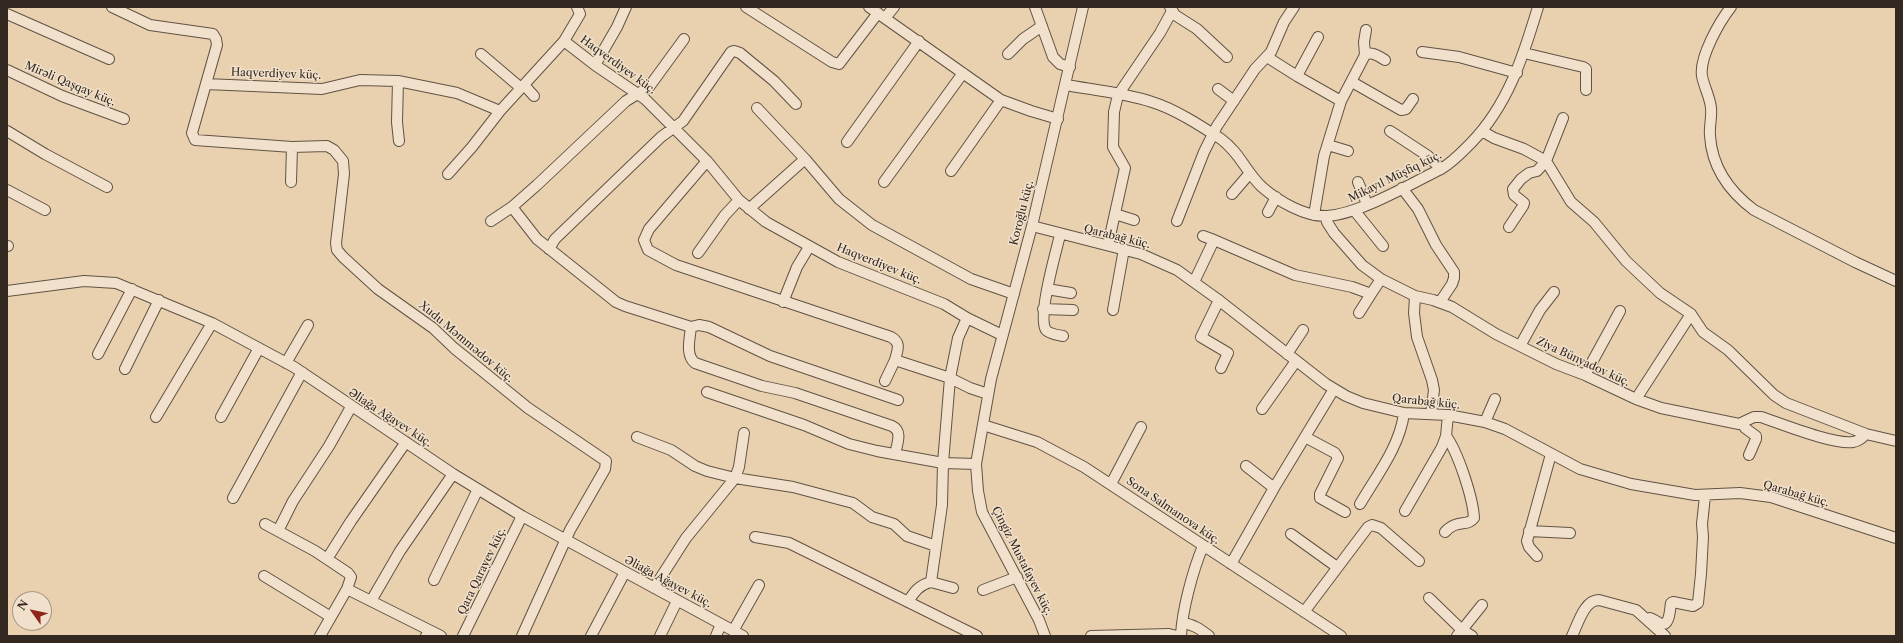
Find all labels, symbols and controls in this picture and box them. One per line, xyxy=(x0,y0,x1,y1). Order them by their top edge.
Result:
street label: Haqverdiyev küç. xyxy=(578,33,658,97)
street label: Mirəli Qaşqay küç. xyxy=(23,59,117,109)
street label: Haqverdiyev küç. xyxy=(231,66,321,82)
street label: Mikayıl Müşfiq küç. xyxy=(1346,149,1444,205)
street label: Koroğlu küç. xyxy=(1008,179,1036,247)
street label: Qarabağ küç. xyxy=(1082,222,1152,252)
street label: Haqverdiyev küç. xyxy=(835,241,923,287)
street label: Xudu Məmmədov küç. xyxy=(416,299,516,385)
street label: Ziya Bünyadov küç. xyxy=(1534,335,1632,389)
street label: Əliağa Ağayev küç. xyxy=(346,386,434,450)
street label: Qarabağ küç. xyxy=(1391,392,1461,412)
street label: Sona Salmanova küç. xyxy=(1124,475,1222,547)
street label: Qarabağ küç. xyxy=(1761,478,1831,510)
street label: Çingiz Mustafayev küç. xyxy=(989,504,1055,618)
street label: Qara Qarayev küç. xyxy=(455,525,509,617)
street label: Əliağa Ağayev küç. xyxy=(622,553,714,611)
north arrow xyxy=(12,591,52,631)
text: N xyxy=(14,597,31,613)

